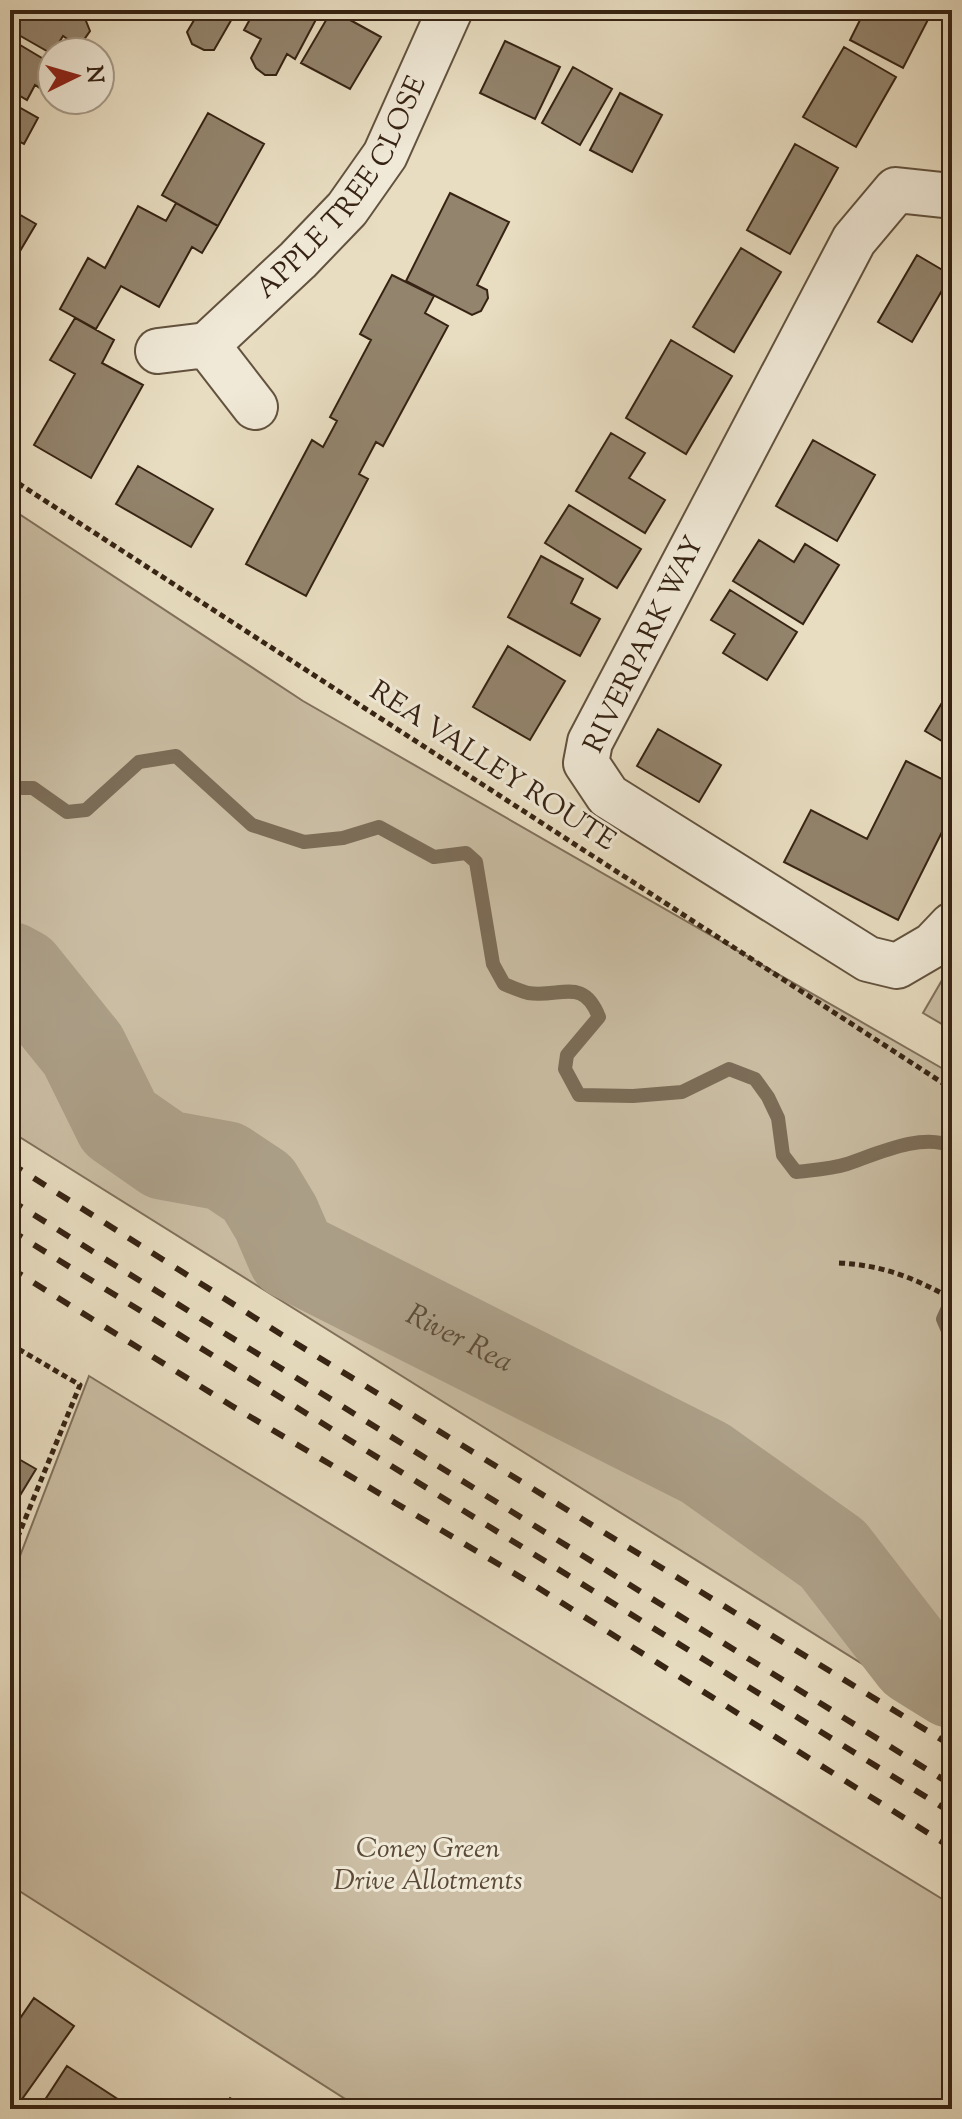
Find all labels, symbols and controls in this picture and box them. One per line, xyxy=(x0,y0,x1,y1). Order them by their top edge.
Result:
north arrow xyxy=(36,36,116,116)
text: N xyxy=(76,64,110,85)
street label: APPLE TREE CLOSE xyxy=(248,70,438,309)
street label: RIVERPARK WAY xyxy=(575,530,715,760)
street label: REA VALLEY ROUTE xyxy=(361,672,623,862)
water label: River Rea xyxy=(398,1294,520,1384)
park label: Coney Green Drive Allotments xyxy=(333,1830,523,1902)

